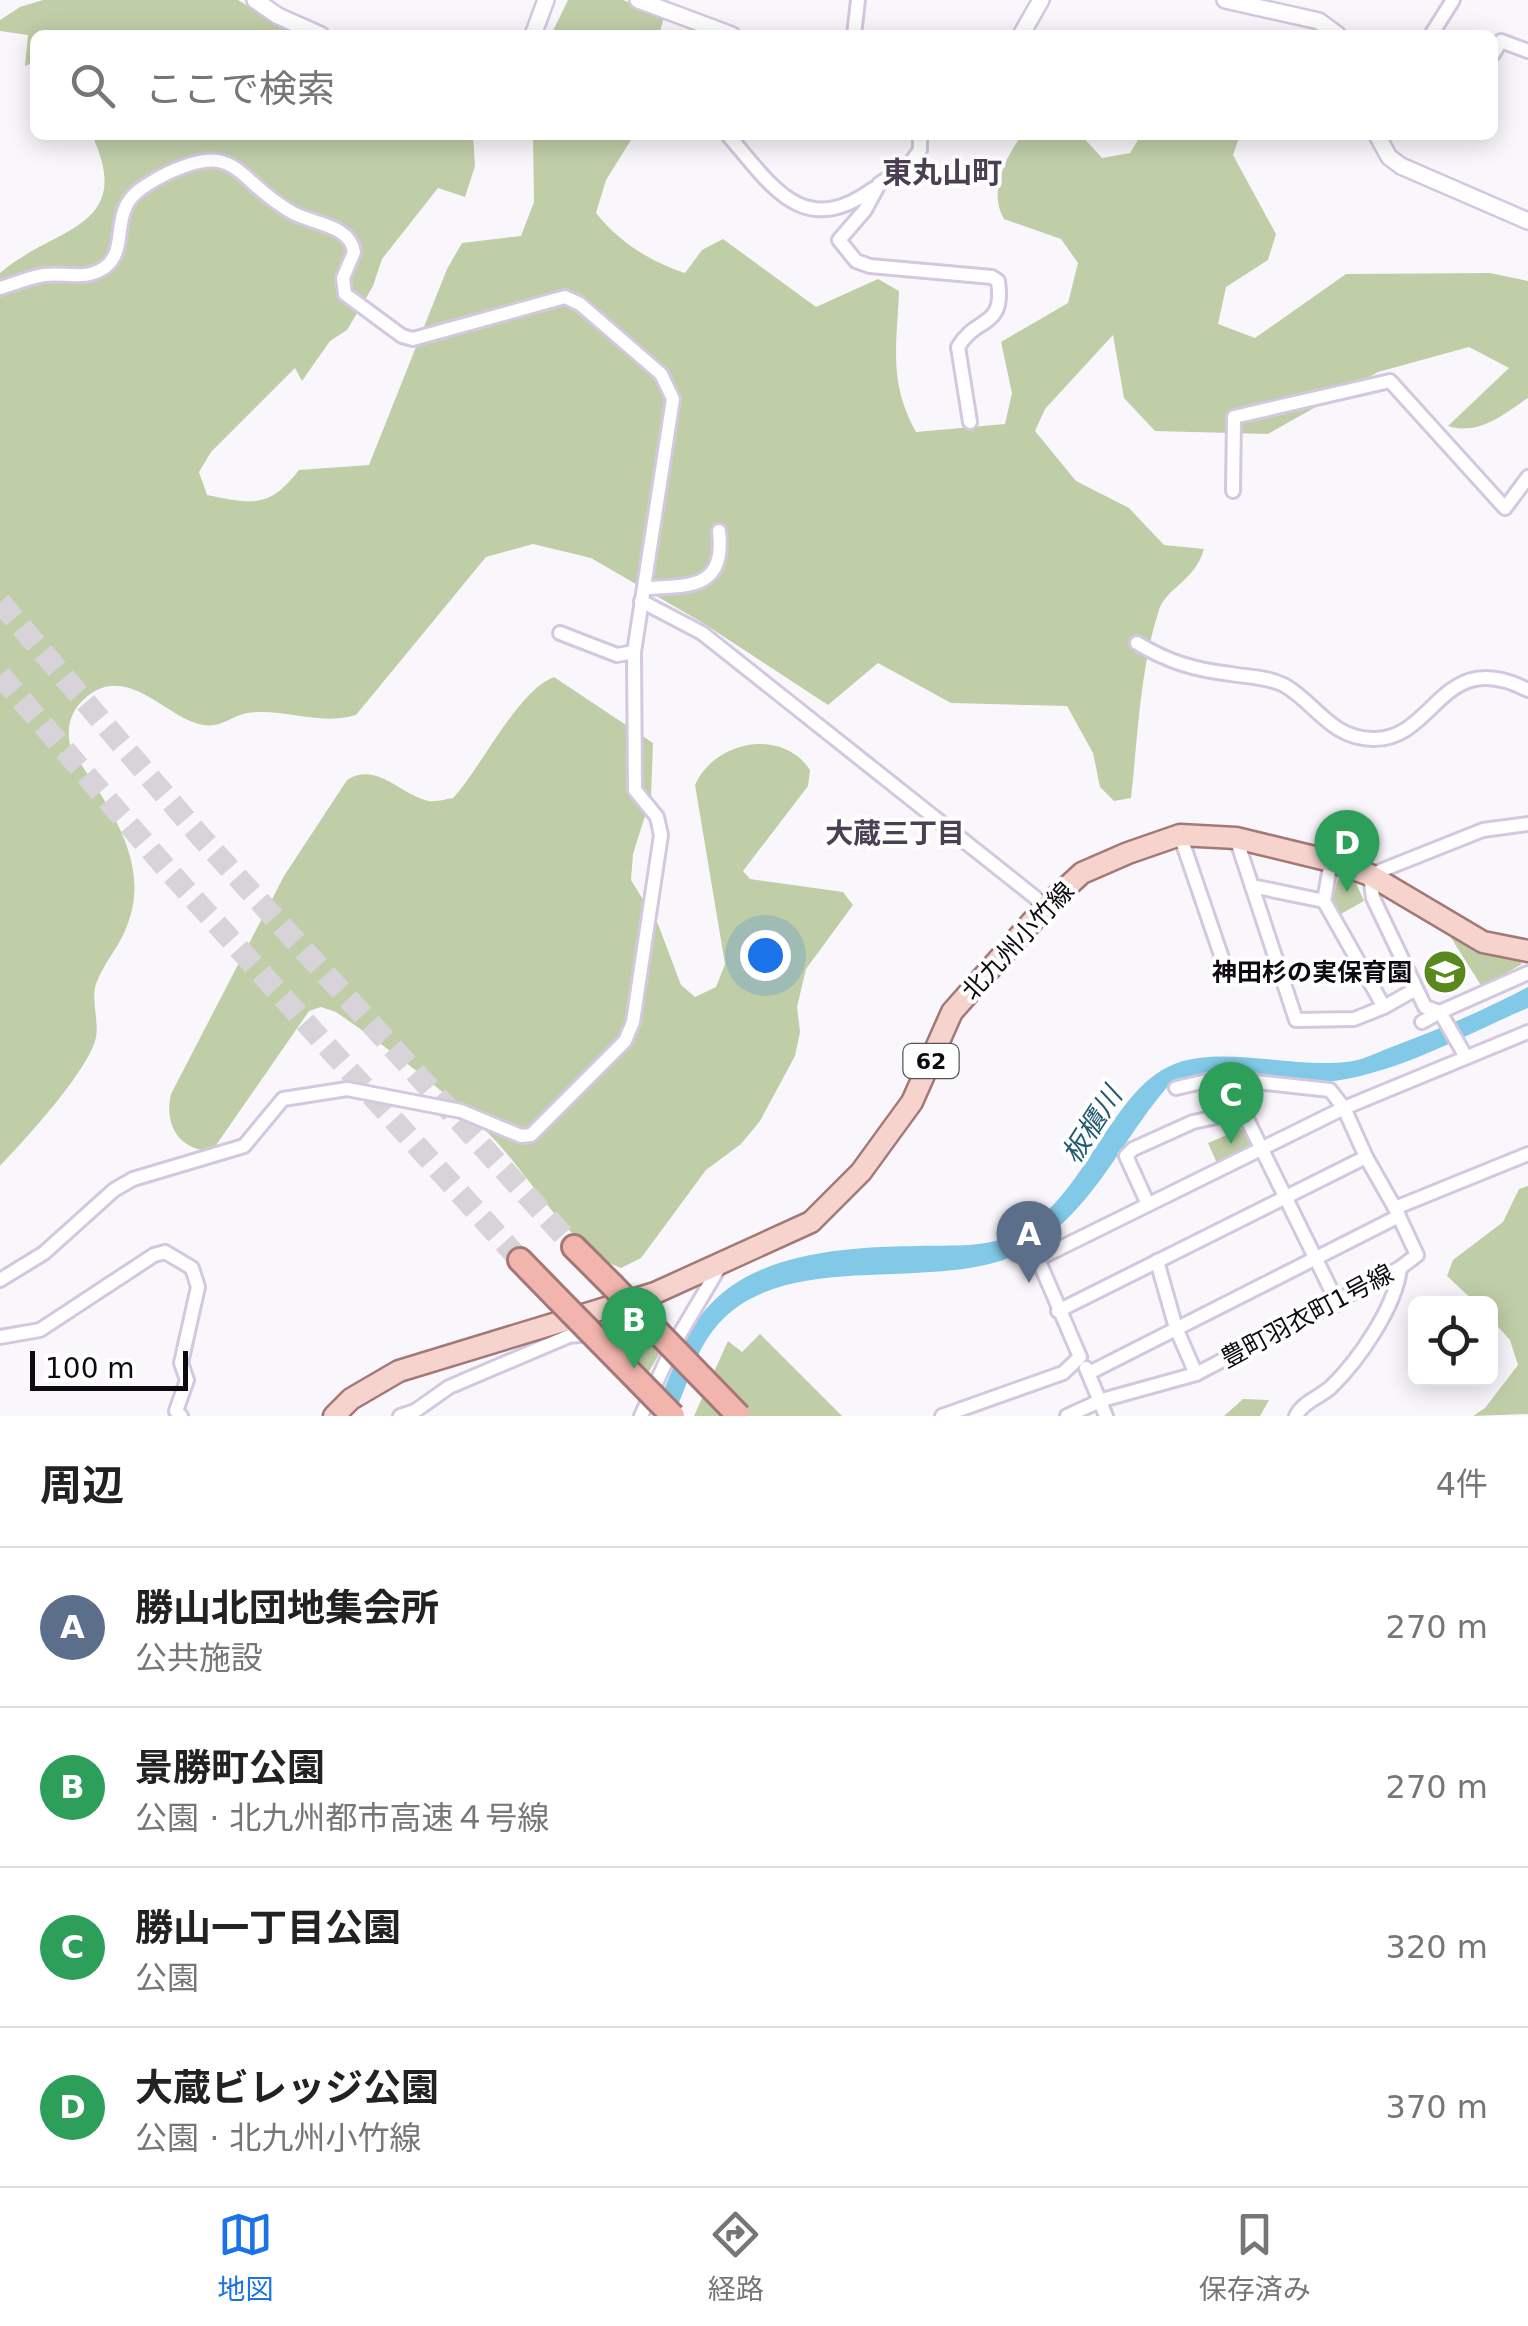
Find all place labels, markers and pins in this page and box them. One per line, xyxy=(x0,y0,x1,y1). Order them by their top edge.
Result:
pin: D xyxy=(1314,810,1380,892)
school or university icon: 神田杉の実保育園 xyxy=(1422,949,1468,995)
place label: 神田杉の実保育園 xyxy=(1212,958,1412,987)
pin: C xyxy=(1198,1062,1264,1144)
pin: A xyxy=(996,1200,1062,1283)
pin: B xyxy=(602,1286,666,1369)

